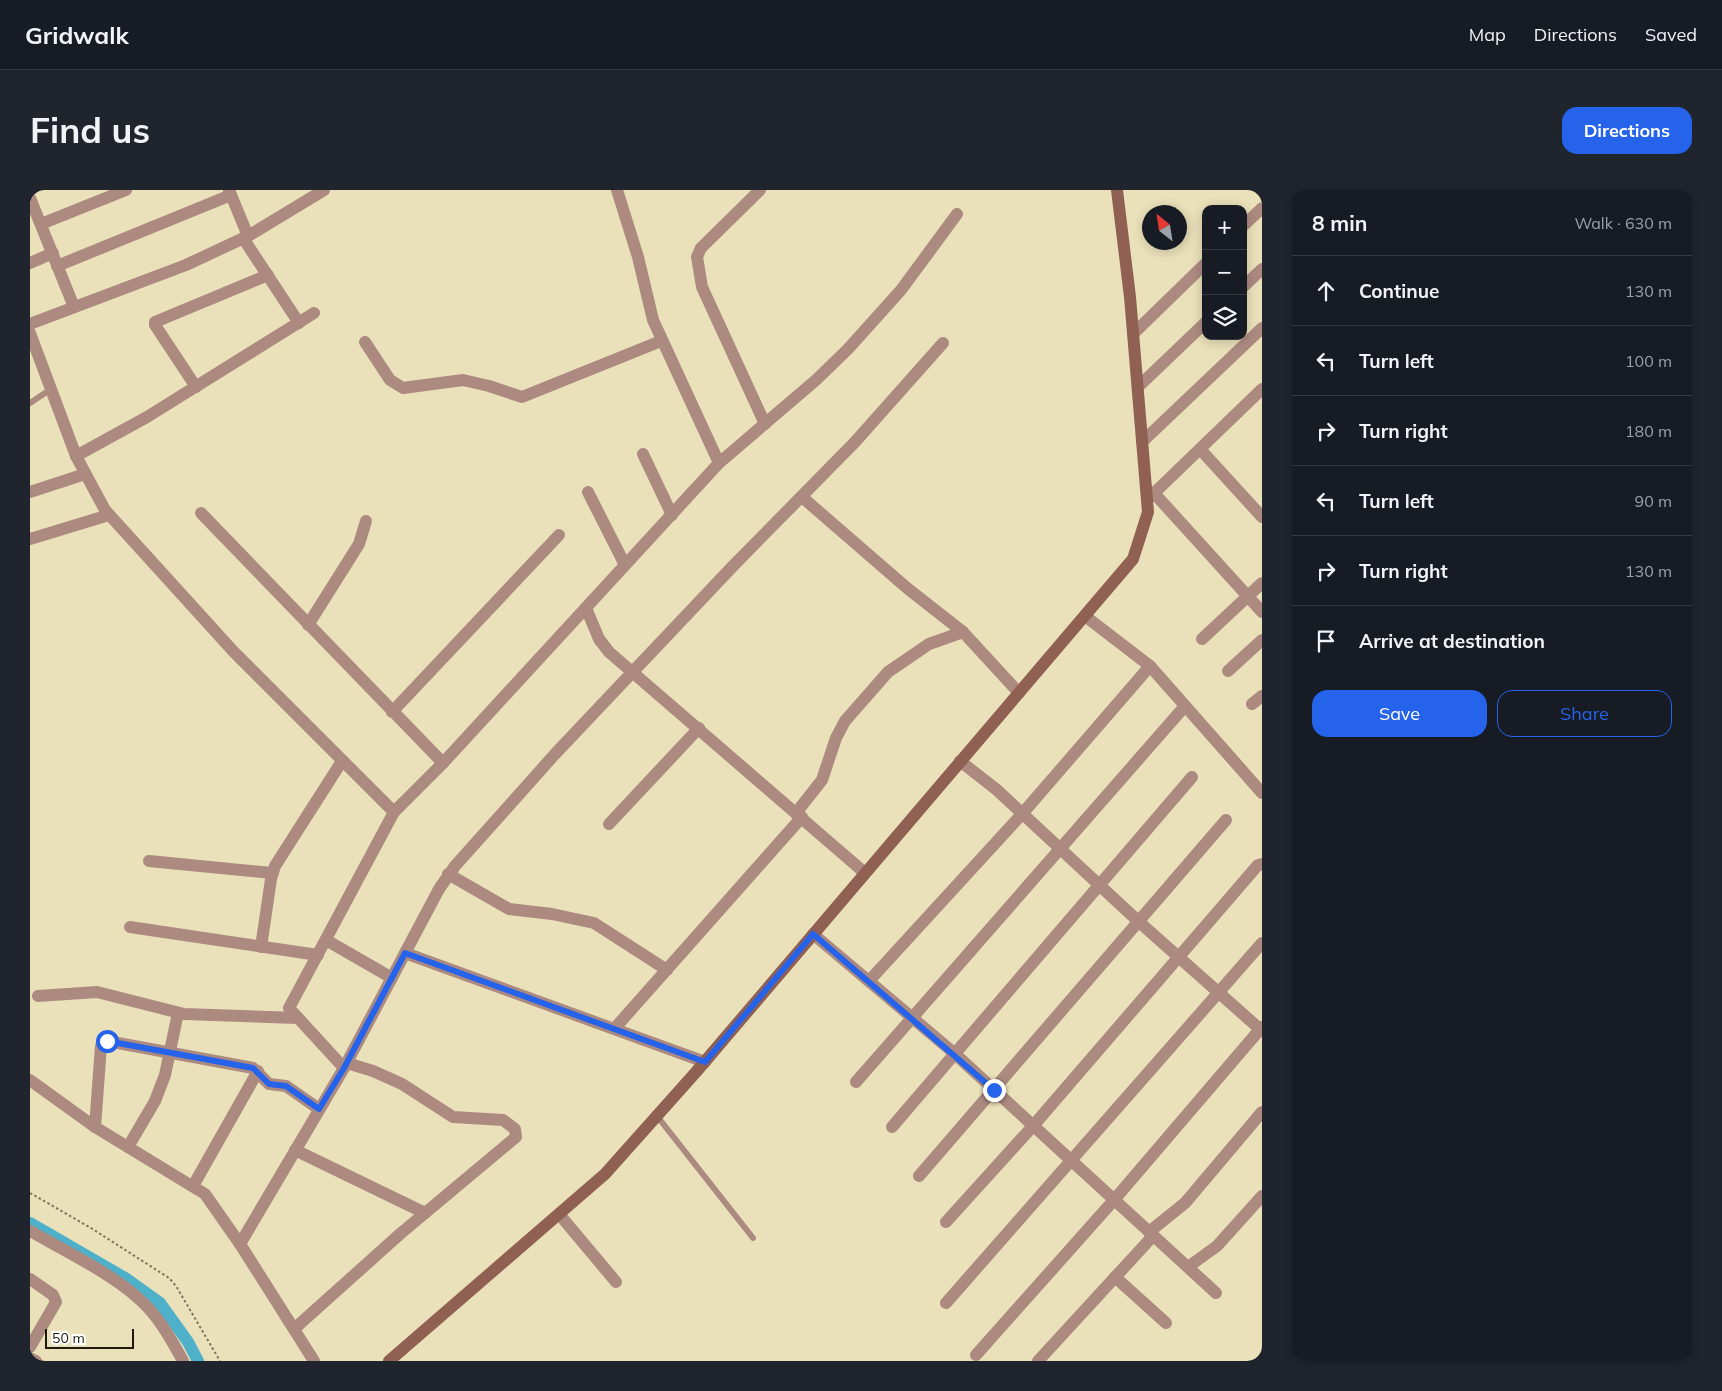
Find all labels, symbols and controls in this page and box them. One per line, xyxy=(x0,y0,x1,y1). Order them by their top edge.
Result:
text: Gridwalk xyxy=(25,20,129,50)
text: Map xyxy=(1469,23,1506,46)
text: Directions xyxy=(1534,23,1617,46)
text: Saved xyxy=(1645,23,1697,46)
button: Directions xyxy=(1562,107,1692,154)
text: Find us xyxy=(30,108,150,152)
north arrow xyxy=(1142,205,1187,250)
map controls xyxy=(1202,205,1247,340)
button: + xyxy=(1202,205,1247,250)
text: 8 min xyxy=(1312,210,1367,236)
text: Walk · 630 m xyxy=(1574,213,1672,233)
button: − xyxy=(1202,250,1247,295)
icon: ahead xyxy=(1312,277,1340,305)
text: Continue xyxy=(1359,279,1439,303)
text: 130 m xyxy=(1625,281,1672,301)
button: layers xyxy=(1202,295,1247,340)
icon: left xyxy=(1312,347,1340,375)
text: Turn left xyxy=(1359,349,1434,373)
text: 100 m xyxy=(1625,351,1672,371)
icon: right xyxy=(1312,417,1340,445)
text: Turn right xyxy=(1359,419,1448,443)
text: 180 m xyxy=(1625,421,1672,441)
icon: left xyxy=(1312,487,1340,515)
text: Turn left xyxy=(1359,489,1434,513)
text: 90 m xyxy=(1635,491,1672,511)
icon: right xyxy=(1312,557,1340,585)
text: Turn right xyxy=(1359,559,1448,583)
text: 130 m xyxy=(1625,561,1672,581)
icon: arrive xyxy=(1312,627,1340,655)
text: Arrive at destination xyxy=(1359,629,1545,653)
button: Save xyxy=(1312,690,1487,737)
button: Share xyxy=(1497,690,1672,737)
route start xyxy=(96,1030,119,1053)
route end xyxy=(983,1079,1006,1102)
scale bar xyxy=(45,1326,134,1349)
text: 50 m xyxy=(52,1329,85,1347)

